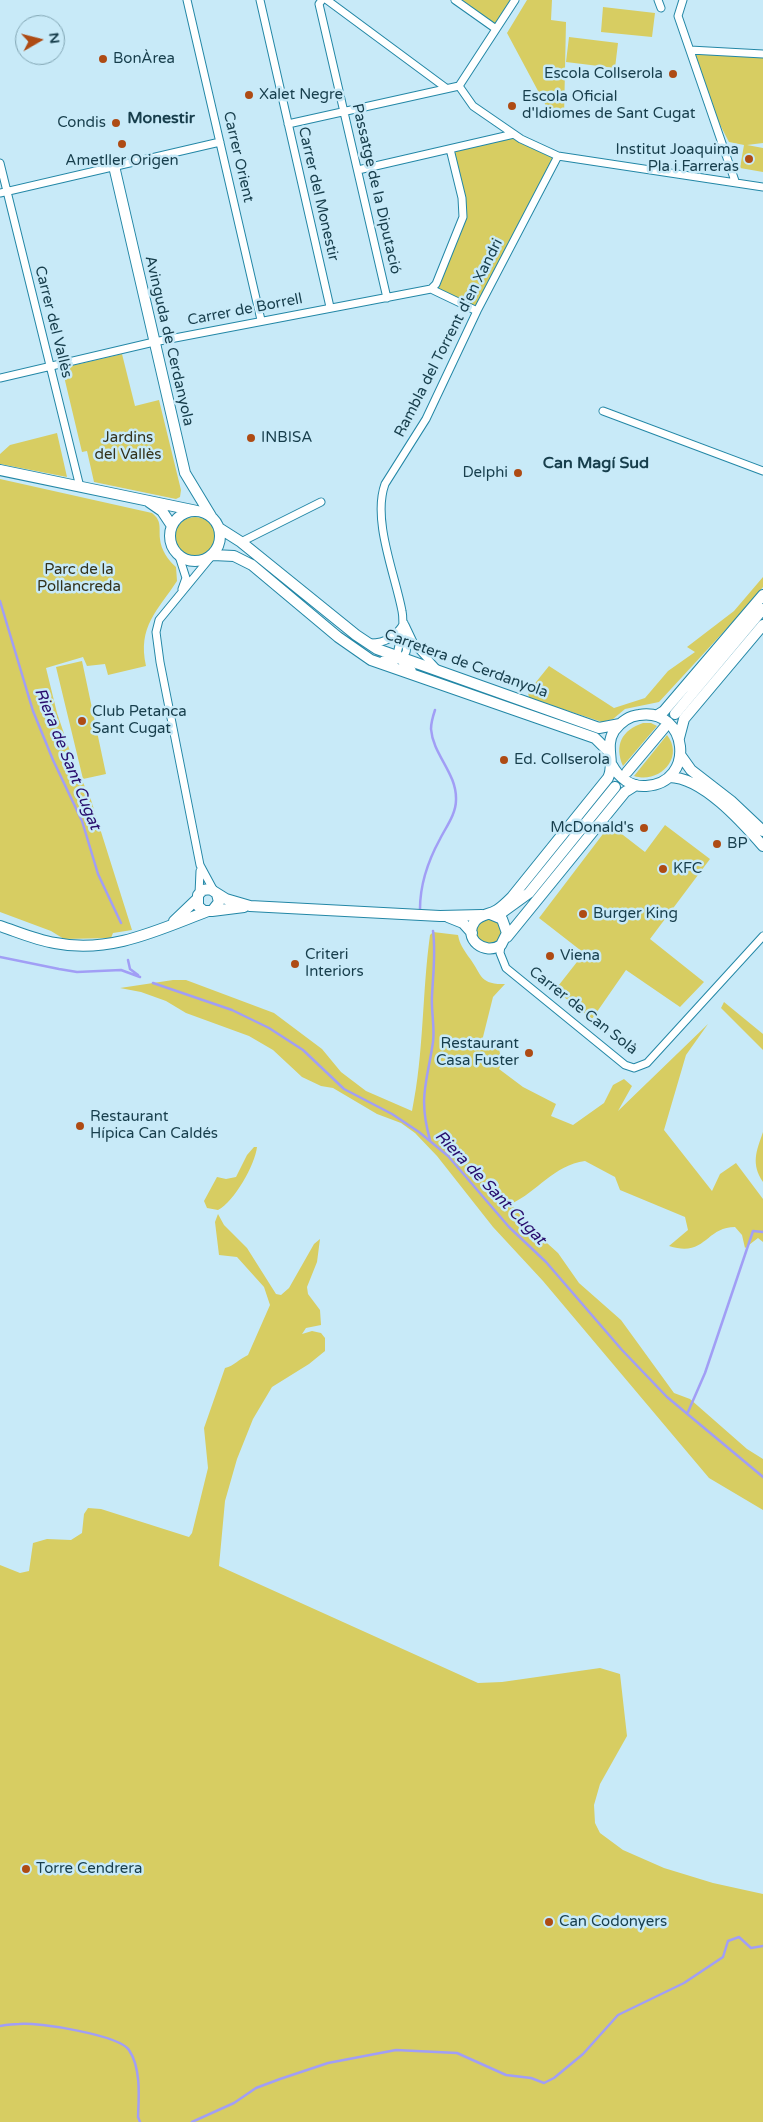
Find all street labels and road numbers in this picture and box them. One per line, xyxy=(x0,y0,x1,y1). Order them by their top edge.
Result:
street label: Passatge de la Diputació xyxy=(348,102,404,276)
street label: Carrer Orient xyxy=(219,110,257,204)
street label: Carrer del Monestir xyxy=(294,125,342,263)
street label: Rambla del Torrent d'en Xandri xyxy=(391,236,507,440)
street label: Avinguda de Cerdanyola xyxy=(141,254,197,428)
street label: Carrer del Vallès xyxy=(30,264,76,380)
street label: Carrer de Borrell xyxy=(186,290,304,330)
street label: Carretera de Cerdanyola xyxy=(382,626,550,702)
street label: Carrer de Can Solà xyxy=(525,963,641,1059)

